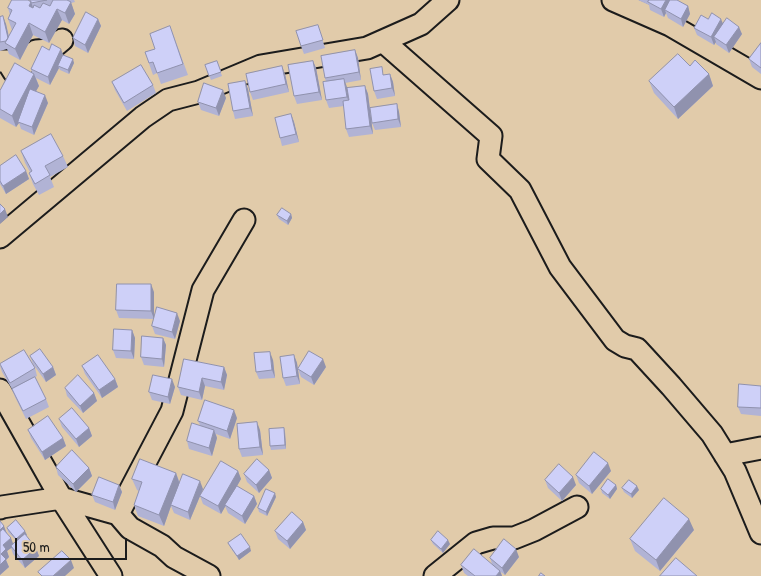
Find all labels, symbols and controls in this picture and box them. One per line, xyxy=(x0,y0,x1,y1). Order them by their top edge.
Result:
scale bar xyxy=(18,528,130,560)
text: 50 m xyxy=(23,536,50,557)

